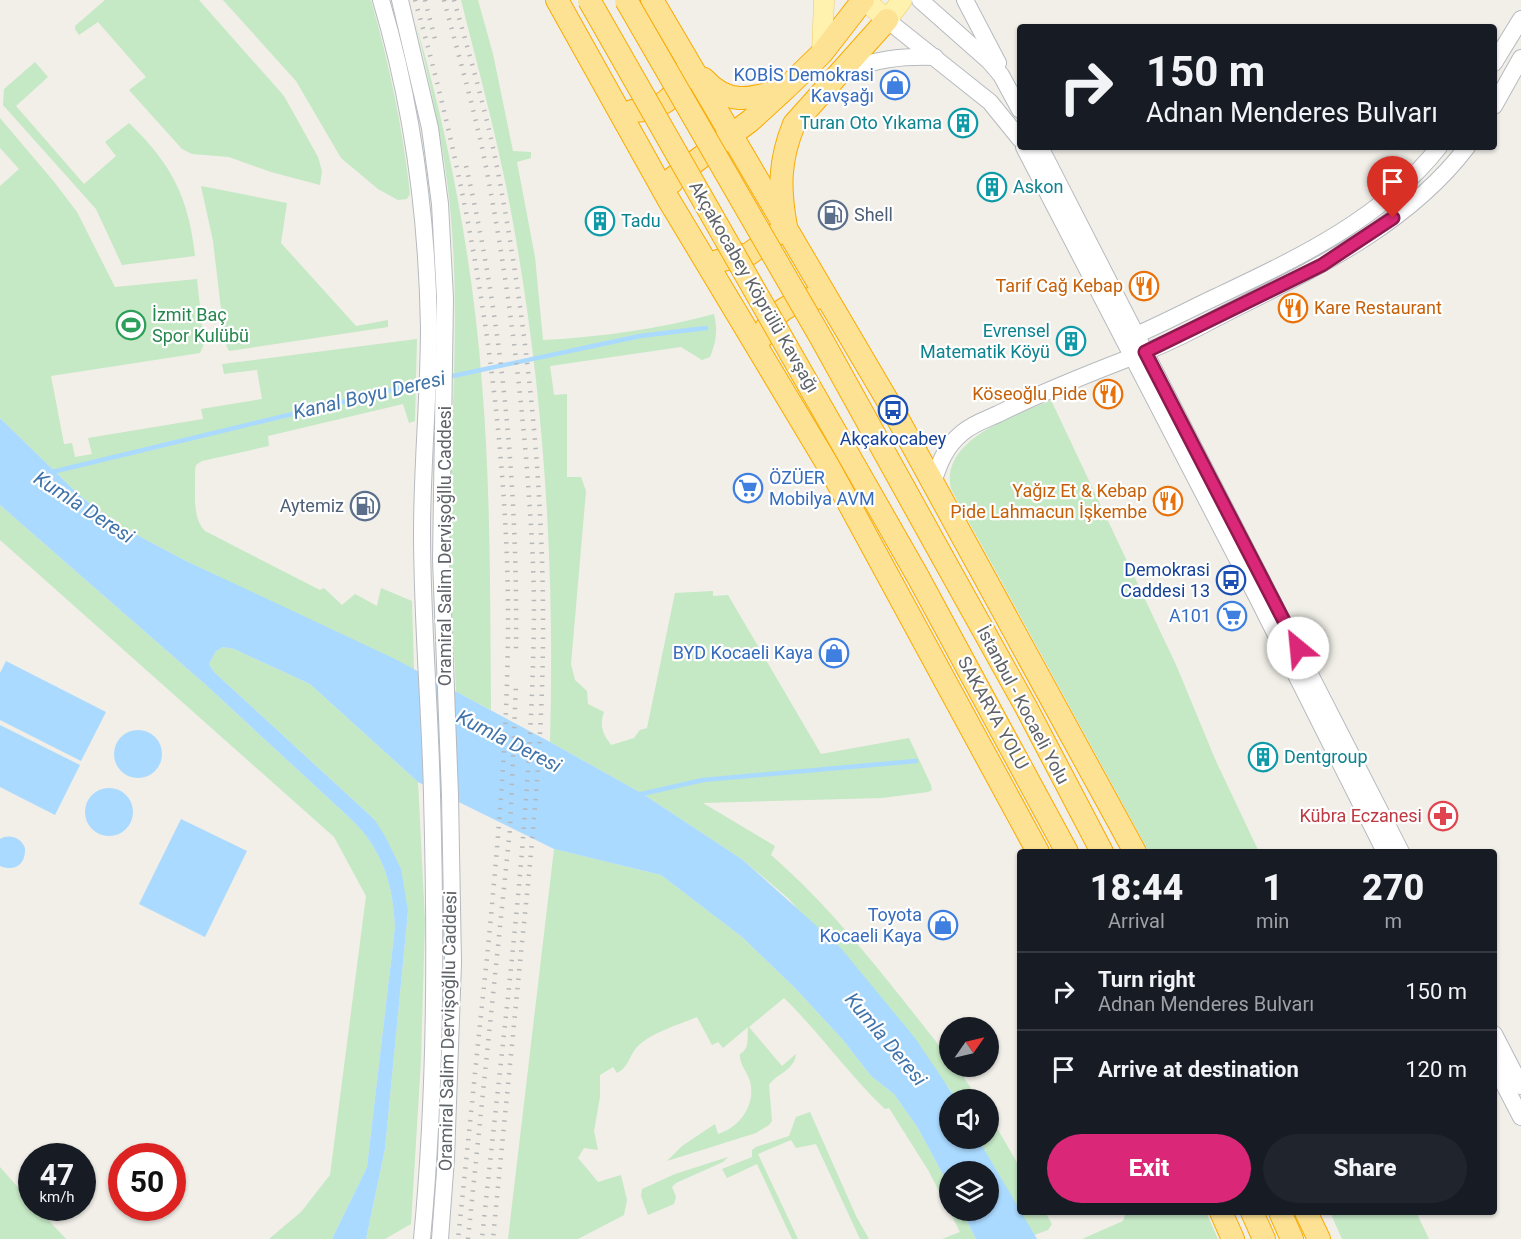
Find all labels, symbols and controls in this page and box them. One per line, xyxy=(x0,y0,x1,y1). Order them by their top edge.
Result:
text: 150 m xyxy=(1146,47,1265,96)
icon: right xyxy=(1047,48,1125,126)
place label: KOBİS Demokrasi Kavşağı xyxy=(734,64,874,106)
shop icon: KOBİS Demokrasi Kavşağı xyxy=(879,69,911,101)
text: Adnan Menderes Bulvarı xyxy=(1146,97,1438,129)
building icon: Turan Oto Yıkama xyxy=(947,107,979,139)
place label: Turan Oto Yıkama xyxy=(800,112,942,133)
pin xyxy=(1367,156,1418,218)
icon: arrive xyxy=(1376,165,1409,198)
building icon: Askon xyxy=(976,171,1008,203)
place label: Askon xyxy=(1013,176,1063,197)
street label: Akçakocabey Köprülü Kavşağı xyxy=(685,177,824,396)
fuel station icon: Shell xyxy=(817,199,849,231)
place label: Shell xyxy=(854,204,893,225)
building icon: Tadu xyxy=(584,205,616,237)
place label: Tadu xyxy=(621,210,661,231)
restaurant icon: Tarif Cağ Kebap xyxy=(1128,270,1160,302)
place label: Tarif Cağ Kebap xyxy=(996,275,1123,296)
restaurant icon: Kare Restaurant xyxy=(1277,292,1309,324)
place label: Kare Restaurant xyxy=(1314,297,1442,318)
place label: İzmit Baç Spor Kulübü xyxy=(152,304,249,346)
sports icon: İzmit Baç Spor Kulübü xyxy=(115,309,147,341)
place label: Evrensel Matematik Köyü xyxy=(920,320,1050,362)
building icon: Evrensel Matematik Köyü xyxy=(1055,325,1087,357)
water label: Kanal Boyu Deresi xyxy=(290,366,448,424)
restaurant icon: Köseoğlu Pide xyxy=(1092,378,1124,410)
place label: Köseoğlu Pide xyxy=(972,383,1087,404)
bus stop icon: Akçakocabey xyxy=(877,394,909,426)
street label: Oramiral Salim Dervişoğllu Caddesi xyxy=(434,406,455,686)
place label: Akçakocabey xyxy=(840,428,947,449)
water label: Kumla Deresi xyxy=(30,466,139,548)
place label: ÖZÜER Mobilya AVM xyxy=(769,467,875,509)
supermarket icon: ÖZÜER Mobilya AVM xyxy=(732,472,764,504)
place label: Yağız Et & Kebap Pide Lahmacun İşkembe xyxy=(950,480,1147,522)
restaurant icon: Yağız Et & Kebap Pide Lahmacun İşkembe xyxy=(1152,485,1184,517)
fuel station icon: Aytemiz xyxy=(349,490,381,522)
place label: Aytemiz xyxy=(280,495,344,516)
place label: Demokrasi Caddesi 13 xyxy=(1120,559,1210,601)
bus stop icon: Demokrasi Caddesi 13 xyxy=(1215,564,1247,596)
supermarket icon: A101 xyxy=(1216,600,1248,632)
place label: A101 xyxy=(1169,605,1211,626)
position arrow xyxy=(1266,616,1330,680)
street label: İstanbul - Kocaeli Yolu xyxy=(973,622,1074,787)
shop icon: BYD Kocaeli Kaya xyxy=(818,637,850,669)
place label: BYD Kocaeli Kaya xyxy=(673,642,813,663)
street label: SAKARYA YOLU xyxy=(954,652,1033,773)
water label: Kumla Deresi xyxy=(453,704,566,778)
building icon: Dentgroup xyxy=(1247,741,1279,773)
place label: Dentgroup xyxy=(1284,746,1368,767)
pharmacy icon: Kübra Eczanesi xyxy=(1427,800,1459,832)
place label: Kübra Eczanesi xyxy=(1300,805,1422,826)
text: 18:44 xyxy=(1090,867,1183,909)
text: 1 xyxy=(1262,867,1283,909)
text: 270 xyxy=(1362,867,1424,909)
street label: Oramiral Salim Dervişoğllu Caddesi xyxy=(435,891,460,1171)
place label: Toyota Kocaeli Kaya xyxy=(820,904,922,946)
shop icon: Toyota Kocaeli Kaya xyxy=(927,909,959,941)
text: Arrival xyxy=(1108,909,1165,933)
text: min xyxy=(1256,909,1289,933)
text: m xyxy=(1384,909,1402,933)
text: Turn right xyxy=(1098,967,1195,992)
icon: right xyxy=(1047,975,1080,1008)
text: 150 m xyxy=(1405,979,1467,1004)
water label: Kumla Deresi xyxy=(840,988,932,1091)
text: Adnan Menderes Bulvarı xyxy=(1098,992,1314,1016)
north arrow xyxy=(939,1017,999,1077)
map controls xyxy=(939,1017,999,1221)
icon: arrive xyxy=(1047,1053,1080,1086)
text: Arrive at destination xyxy=(1098,1057,1299,1082)
text: 120 m xyxy=(1405,1057,1467,1082)
button: sound xyxy=(939,1089,999,1149)
button: Exit xyxy=(1047,1134,1251,1203)
button: Share xyxy=(1263,1134,1467,1203)
speed limit sign: 50 xyxy=(108,1143,186,1221)
text: 47 xyxy=(40,1157,74,1192)
button: layers xyxy=(939,1161,999,1221)
text: km/h xyxy=(39,1188,75,1206)

